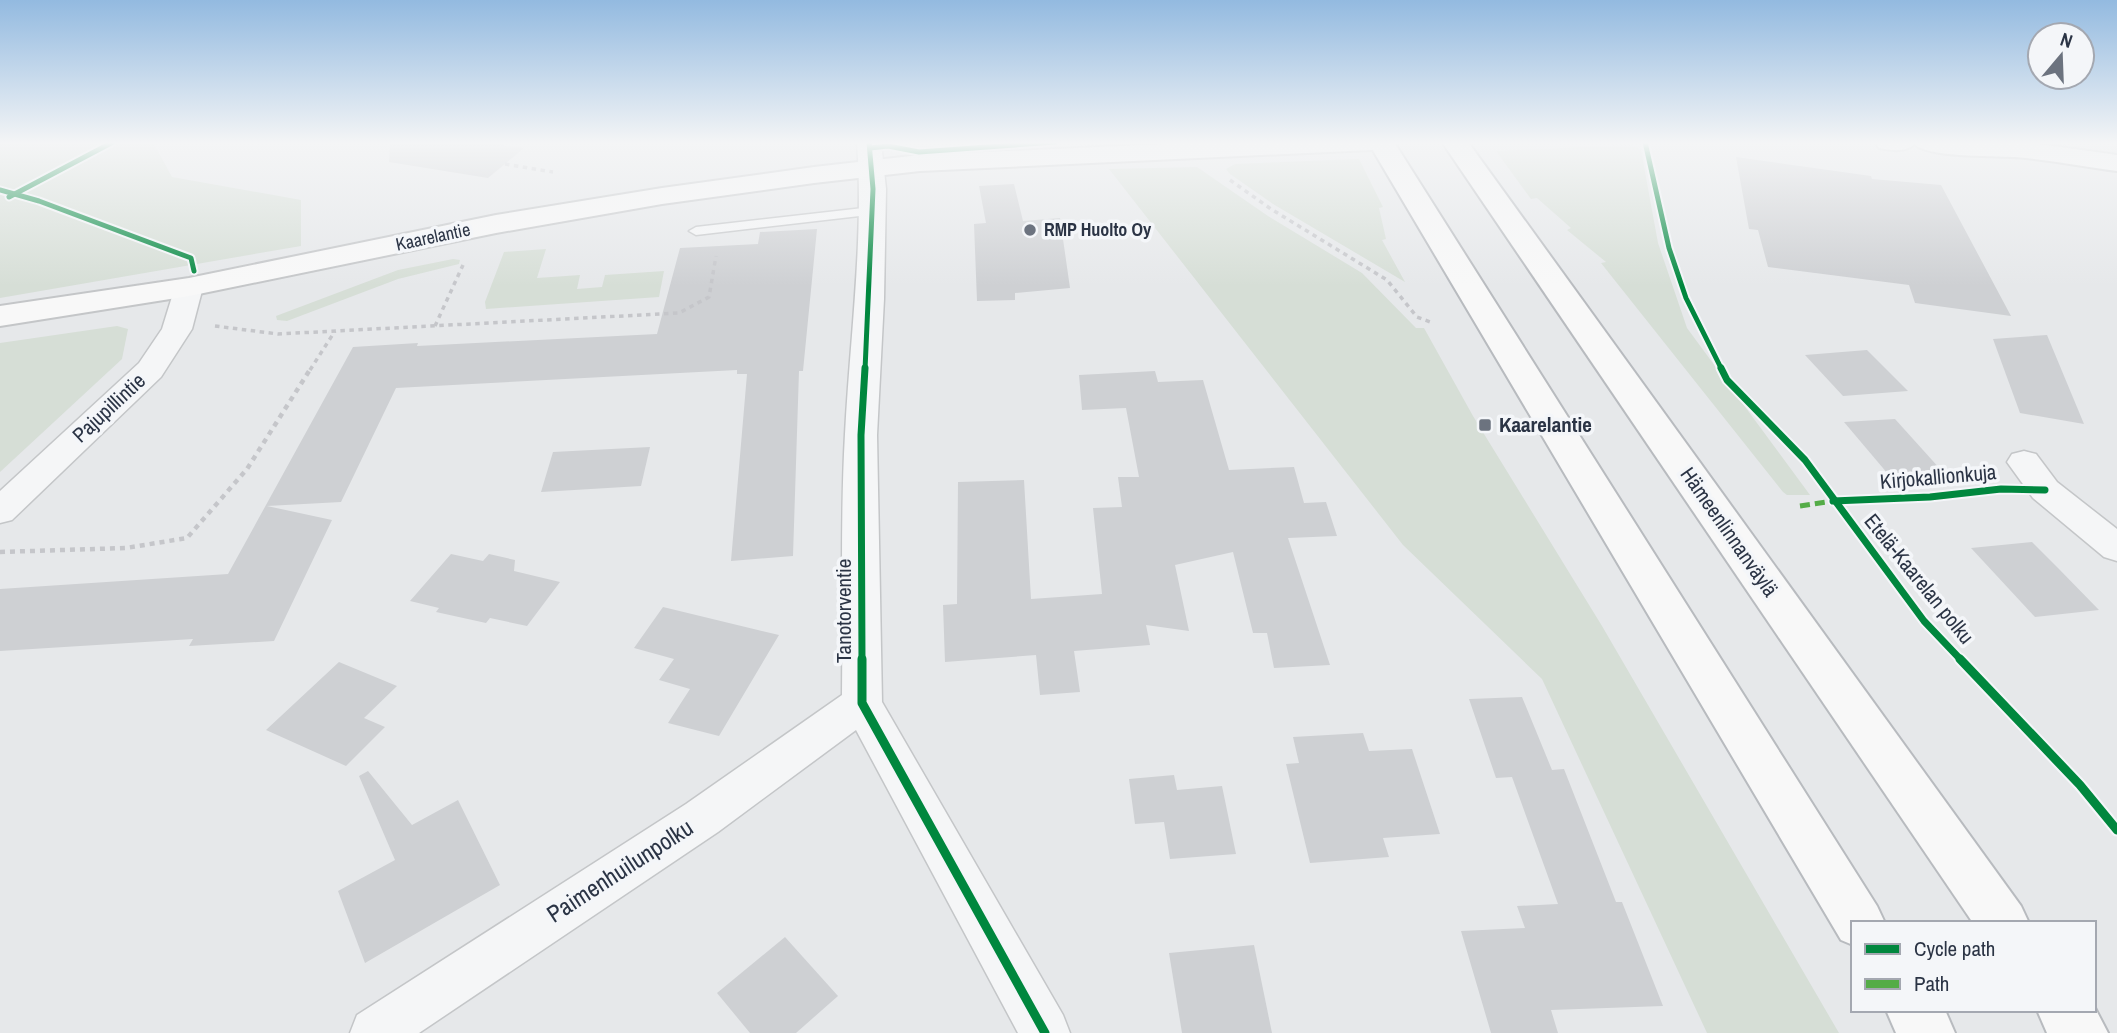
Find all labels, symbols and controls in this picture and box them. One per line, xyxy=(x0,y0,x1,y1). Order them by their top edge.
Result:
north arrow xyxy=(2026,21,2096,91)
text: N xyxy=(2057,26,2076,54)
street label: Kaarelantie xyxy=(393,216,472,257)
place label: RMP Huolto Oy xyxy=(1044,217,1152,242)
marker: RMP Huolto Oy xyxy=(1022,222,1038,238)
street label: Pajupillintie xyxy=(66,366,151,449)
place label: Kaarelantie xyxy=(1499,410,1592,439)
marker: Kaarelantie xyxy=(1477,417,1493,433)
street label: Kirjokallionkuja xyxy=(1879,457,1998,496)
street label: Hämeenlinnanväylä xyxy=(1674,461,1785,603)
street label: Etelä-Kaarelan polku xyxy=(1858,507,1981,650)
street label: Tanotorventie xyxy=(829,559,858,663)
street label: Paimenhuilunpolku xyxy=(540,811,699,929)
legend xyxy=(1851,921,2096,1012)
text: Cycle path xyxy=(1914,934,1995,963)
text: Path xyxy=(1914,969,1949,998)

